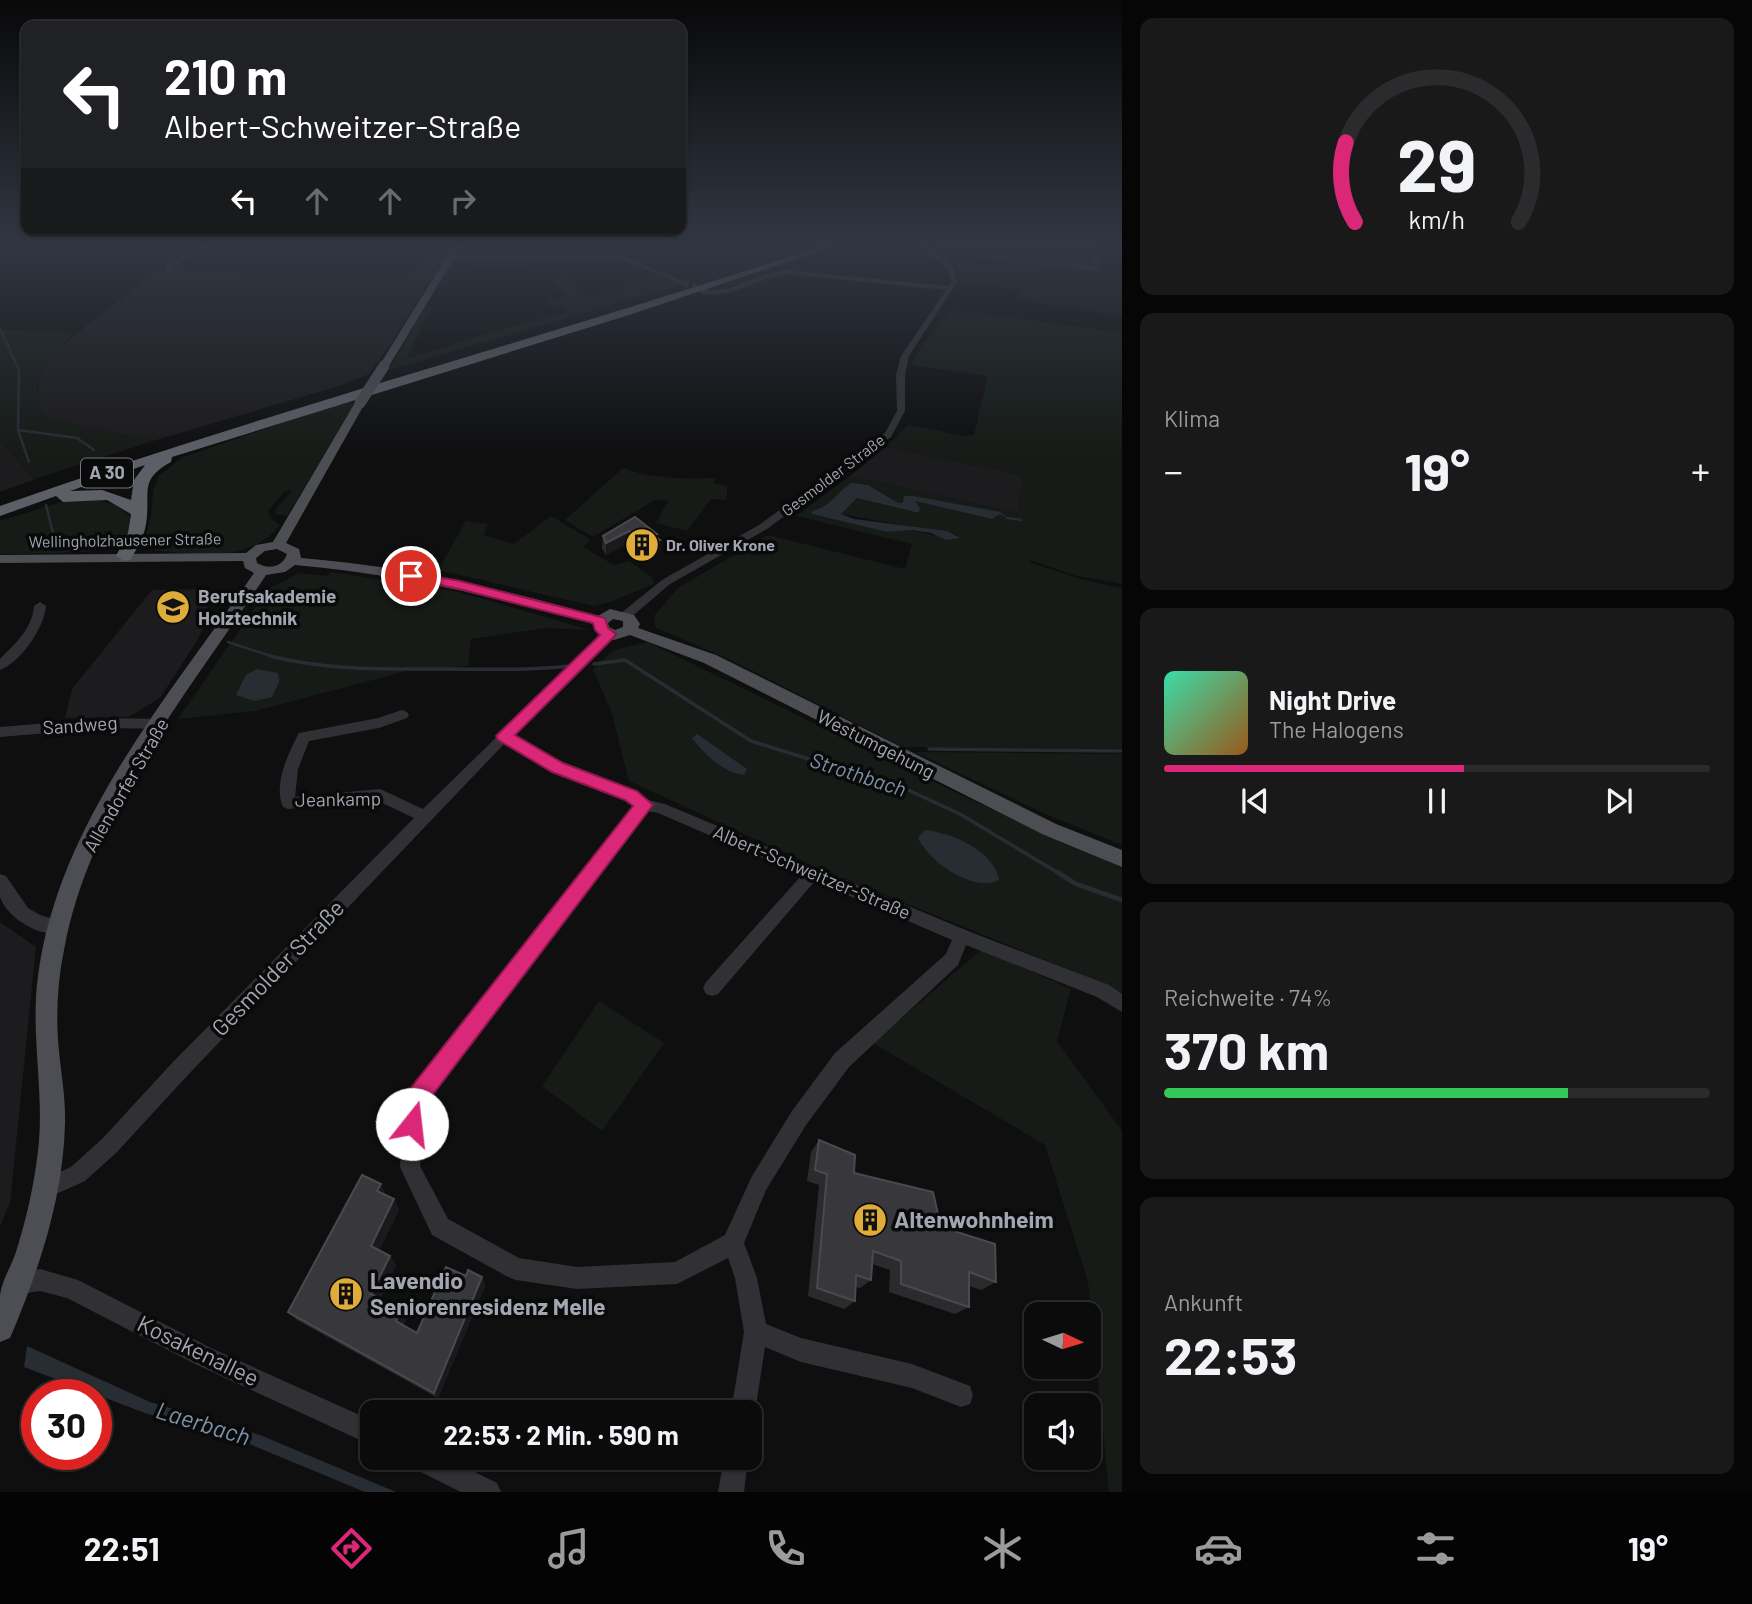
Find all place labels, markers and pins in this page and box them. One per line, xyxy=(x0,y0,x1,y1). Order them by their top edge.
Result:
building icon: Dr. Oliver Krone xyxy=(623,526,661,564)
place label: Dr. Oliver Krone xyxy=(666,535,775,554)
pin xyxy=(381,546,441,606)
place label: Berufsakademie Holztechnik xyxy=(198,584,336,629)
school or university icon: Berufsakademie Holztechnik xyxy=(154,588,192,626)
building icon: Altenwohnheim xyxy=(851,1201,889,1239)
place label: Altenwohnheim xyxy=(894,1205,1054,1233)
place label: Lavendio Seniorenresidenz Melle xyxy=(370,1266,606,1320)
building icon: Lavendio Seniorenresidenz Melle xyxy=(327,1275,365,1313)

